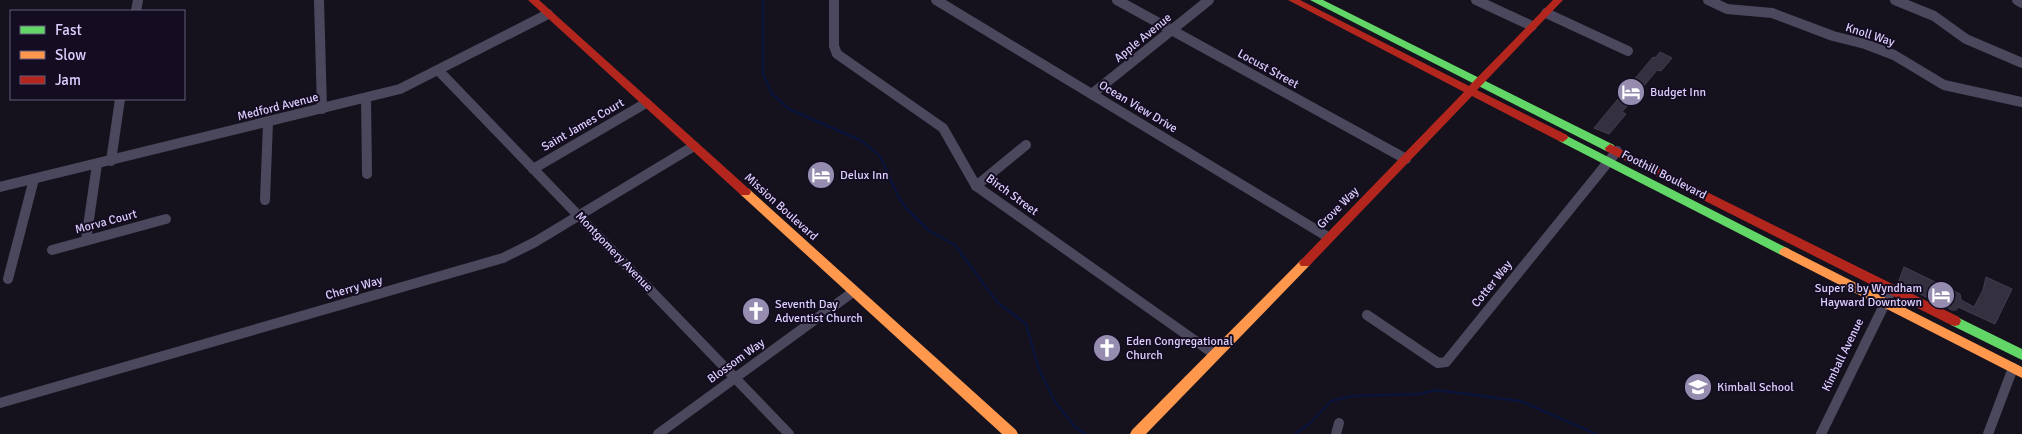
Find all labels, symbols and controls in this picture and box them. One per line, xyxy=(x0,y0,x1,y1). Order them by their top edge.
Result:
legend xyxy=(10,10,185,100)
street label: Apple Avenue xyxy=(1111,10,1175,66)
street label: Knoll Way xyxy=(1844,20,1897,50)
text: Fast xyxy=(55,21,82,39)
text: Slow xyxy=(55,46,86,64)
street label: Locust Street xyxy=(1235,46,1301,92)
text: Jam xyxy=(55,71,81,89)
hotel icon: Budget Inn xyxy=(1616,77,1646,107)
street label: Ocean View Drive xyxy=(1096,78,1180,136)
place label: Budget Inn xyxy=(1650,85,1706,100)
street label: Medford Avenue xyxy=(236,90,320,124)
street label: Saint James Court xyxy=(539,95,627,155)
street label: Foothill Boulevard xyxy=(1619,147,1709,203)
hotel icon: Delux Inn xyxy=(806,160,836,190)
place label: Delux Inn xyxy=(840,168,889,183)
street label: Mission Boulevard xyxy=(741,170,821,244)
street label: Birch Street xyxy=(983,171,1041,219)
street label: Grove Way xyxy=(1314,184,1362,232)
street label: Morva Court xyxy=(73,207,139,237)
street label: Montgomery Avenue xyxy=(572,209,656,295)
street label: Cotter Way xyxy=(1469,257,1516,310)
street label: Cherry Way xyxy=(324,273,385,303)
hotel icon: Super 8 by Wyndham Hayward Downtown xyxy=(1926,280,1956,310)
place label: Super 8 by Wyndham Hayward Downtown xyxy=(1815,281,1922,310)
church icon: Seventh Day Adventist Church xyxy=(741,296,771,326)
place label: Seventh Day Adventist Church xyxy=(775,297,863,326)
street label: Kimball Avenue xyxy=(1819,316,1867,394)
church icon: Eden Congregational Church xyxy=(1092,333,1122,363)
place label: Eden Congregational Church xyxy=(1126,334,1233,363)
street label: Blossom Way xyxy=(704,335,768,387)
school or university icon: Kimball School xyxy=(1683,372,1713,402)
place label: Kimball School xyxy=(1717,380,1794,395)

